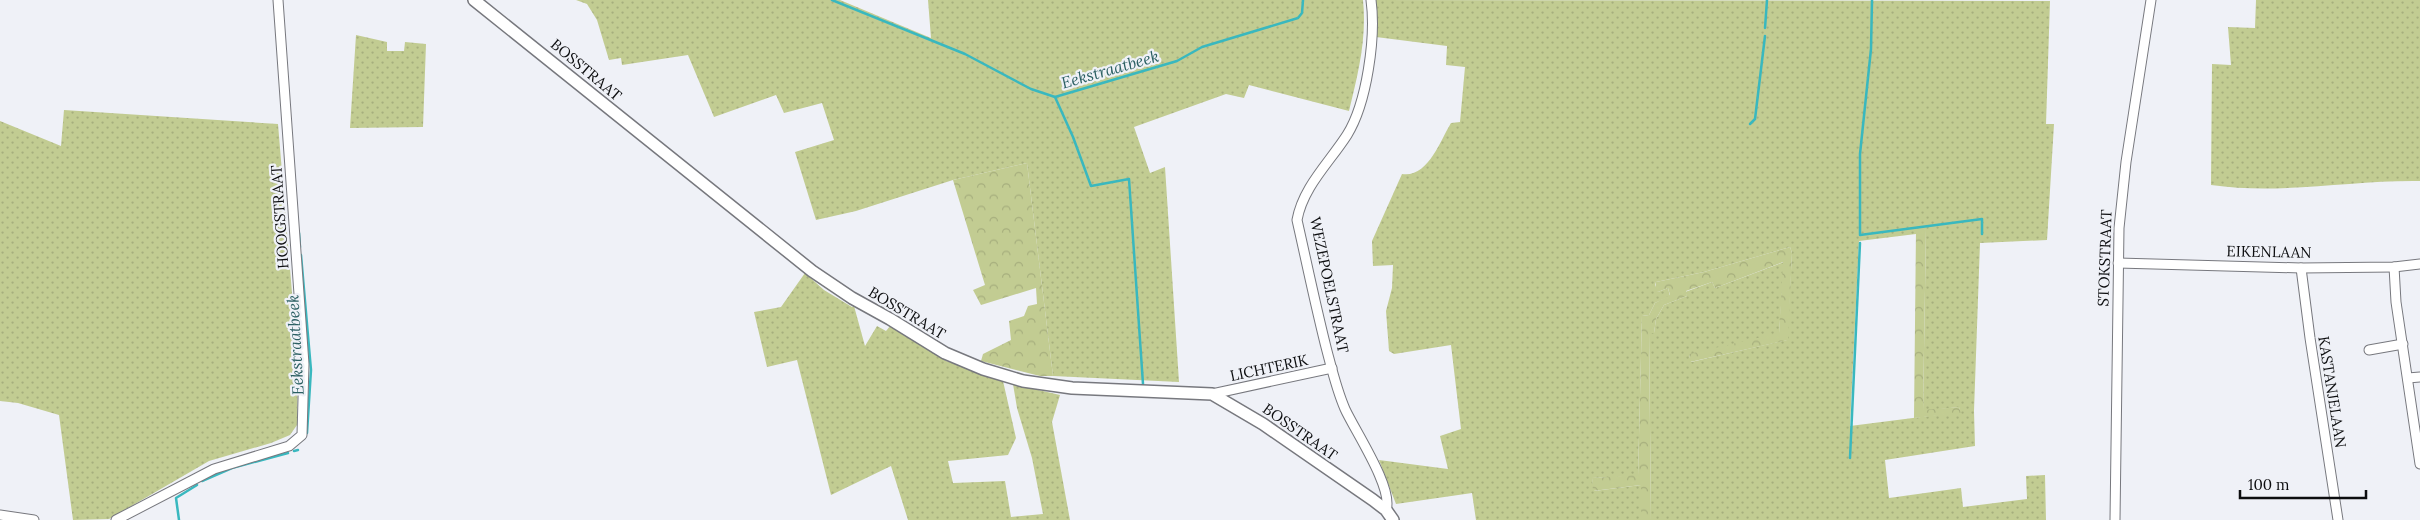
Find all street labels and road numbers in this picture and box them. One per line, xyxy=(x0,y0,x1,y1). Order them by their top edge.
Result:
street label: BOSSTRAAT xyxy=(547,34,626,105)
street label: HOOGSTRAAT xyxy=(266,164,293,269)
street label: STOKSTRAAT xyxy=(2093,209,2116,307)
street label: WEZEPOELSTRAAT xyxy=(1306,215,1353,355)
street label: EIKENLAAN xyxy=(2226,241,2312,262)
street label: BOSSTRAAT xyxy=(865,282,950,343)
street label: KASTANJELAAN xyxy=(2314,335,2351,449)
street label: LICHTERIK xyxy=(1228,350,1310,385)
street label: BOSSTRAAT xyxy=(1259,399,1342,464)

